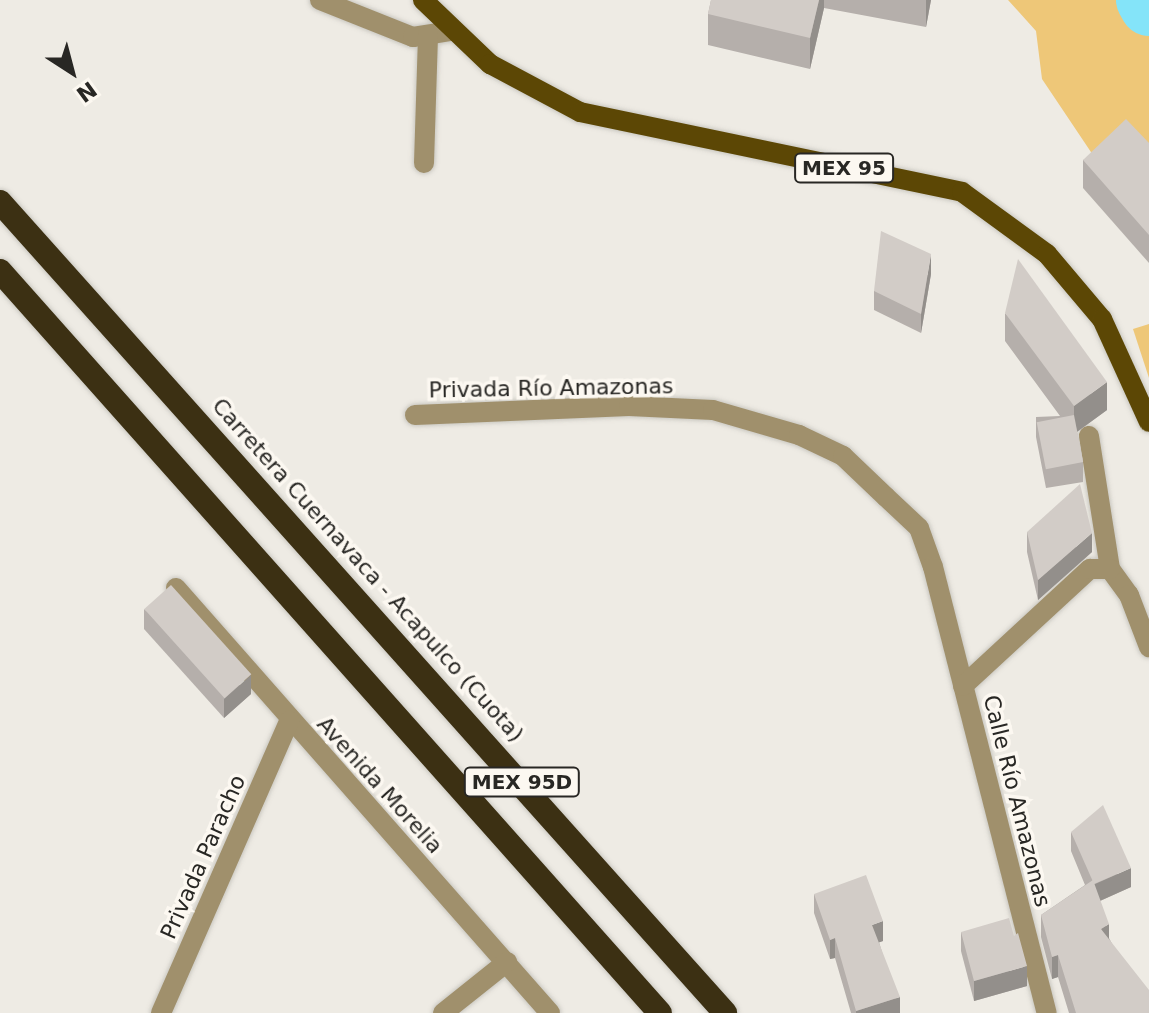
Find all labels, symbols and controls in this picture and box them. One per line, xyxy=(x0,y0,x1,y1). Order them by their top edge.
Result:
north arrow xyxy=(32,32,112,112)
text: N xyxy=(72,76,101,107)
road number: MEX 95 xyxy=(794,152,894,184)
street label: Privada Río Amazonas xyxy=(428,373,674,403)
street label: Carretera Cuernavaca - Acapulco (Cuota) xyxy=(207,393,529,747)
street label: Calle Río Amazonas xyxy=(978,692,1056,910)
street label: Avenida Morelia xyxy=(312,711,448,859)
road number: MEX 95D xyxy=(462,766,582,798)
street label: Privada Paracho xyxy=(155,771,251,943)

